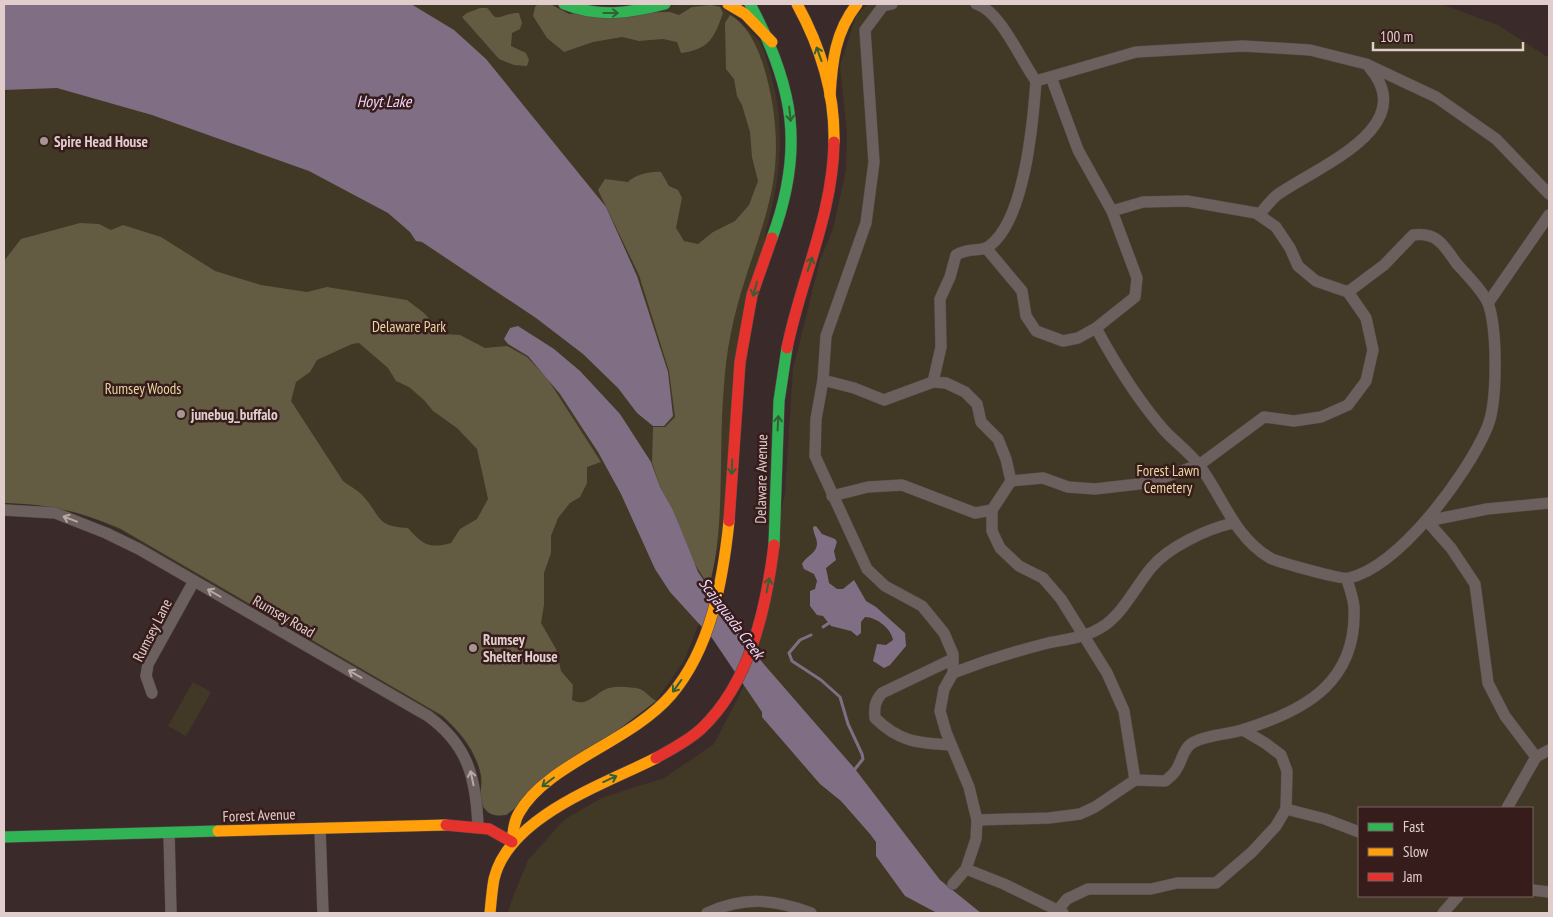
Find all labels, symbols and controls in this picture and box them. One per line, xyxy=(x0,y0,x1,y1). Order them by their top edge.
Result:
one-way arrow xyxy=(602,8,619,18)
scale bar xyxy=(1373,20,1523,52)
text: 100 m xyxy=(1380,27,1413,46)
one-way arrow xyxy=(814,47,823,62)
water label: Hoyt Lake xyxy=(357,91,413,111)
one-way arrow xyxy=(785,106,795,122)
place label: Spire Head House xyxy=(54,132,148,151)
marker: Spire Head House xyxy=(38,135,50,147)
one-way arrow xyxy=(806,257,815,272)
one-way arrow xyxy=(749,280,759,296)
park label: Delaware Park xyxy=(372,317,446,336)
park label: Rumsey Woods xyxy=(105,379,181,398)
place label: junebug_buffalo xyxy=(190,405,278,424)
marker: junebug_buffalo xyxy=(175,408,187,420)
one-way arrow xyxy=(773,415,782,431)
street label: Delaware Avenue xyxy=(751,434,771,524)
one-way arrow xyxy=(728,458,737,474)
park label: Forest Lawn Cemetery xyxy=(1137,461,1199,497)
one-way arrow xyxy=(63,514,78,523)
water label: Scajaquada Creek xyxy=(695,573,770,664)
one-way arrow xyxy=(763,577,773,593)
one-way arrow xyxy=(208,587,222,597)
street label: Rumsey Road xyxy=(250,591,318,641)
street label: Rumsey Lane xyxy=(128,596,176,664)
place label: Rumsey Shelter House xyxy=(483,630,558,666)
marker: Rumsey Shelter House xyxy=(467,642,479,654)
one-way arrow xyxy=(347,669,362,679)
one-way arrow xyxy=(672,679,682,693)
one-way arrow xyxy=(467,770,476,786)
one-way arrow xyxy=(602,773,617,783)
one-way arrow xyxy=(542,777,555,788)
street label: Forest Avenue xyxy=(222,804,296,826)
legend xyxy=(1358,807,1533,897)
text: Fast xyxy=(1403,817,1424,836)
text: Slow xyxy=(1403,842,1428,861)
text: Jam xyxy=(1402,867,1422,886)

